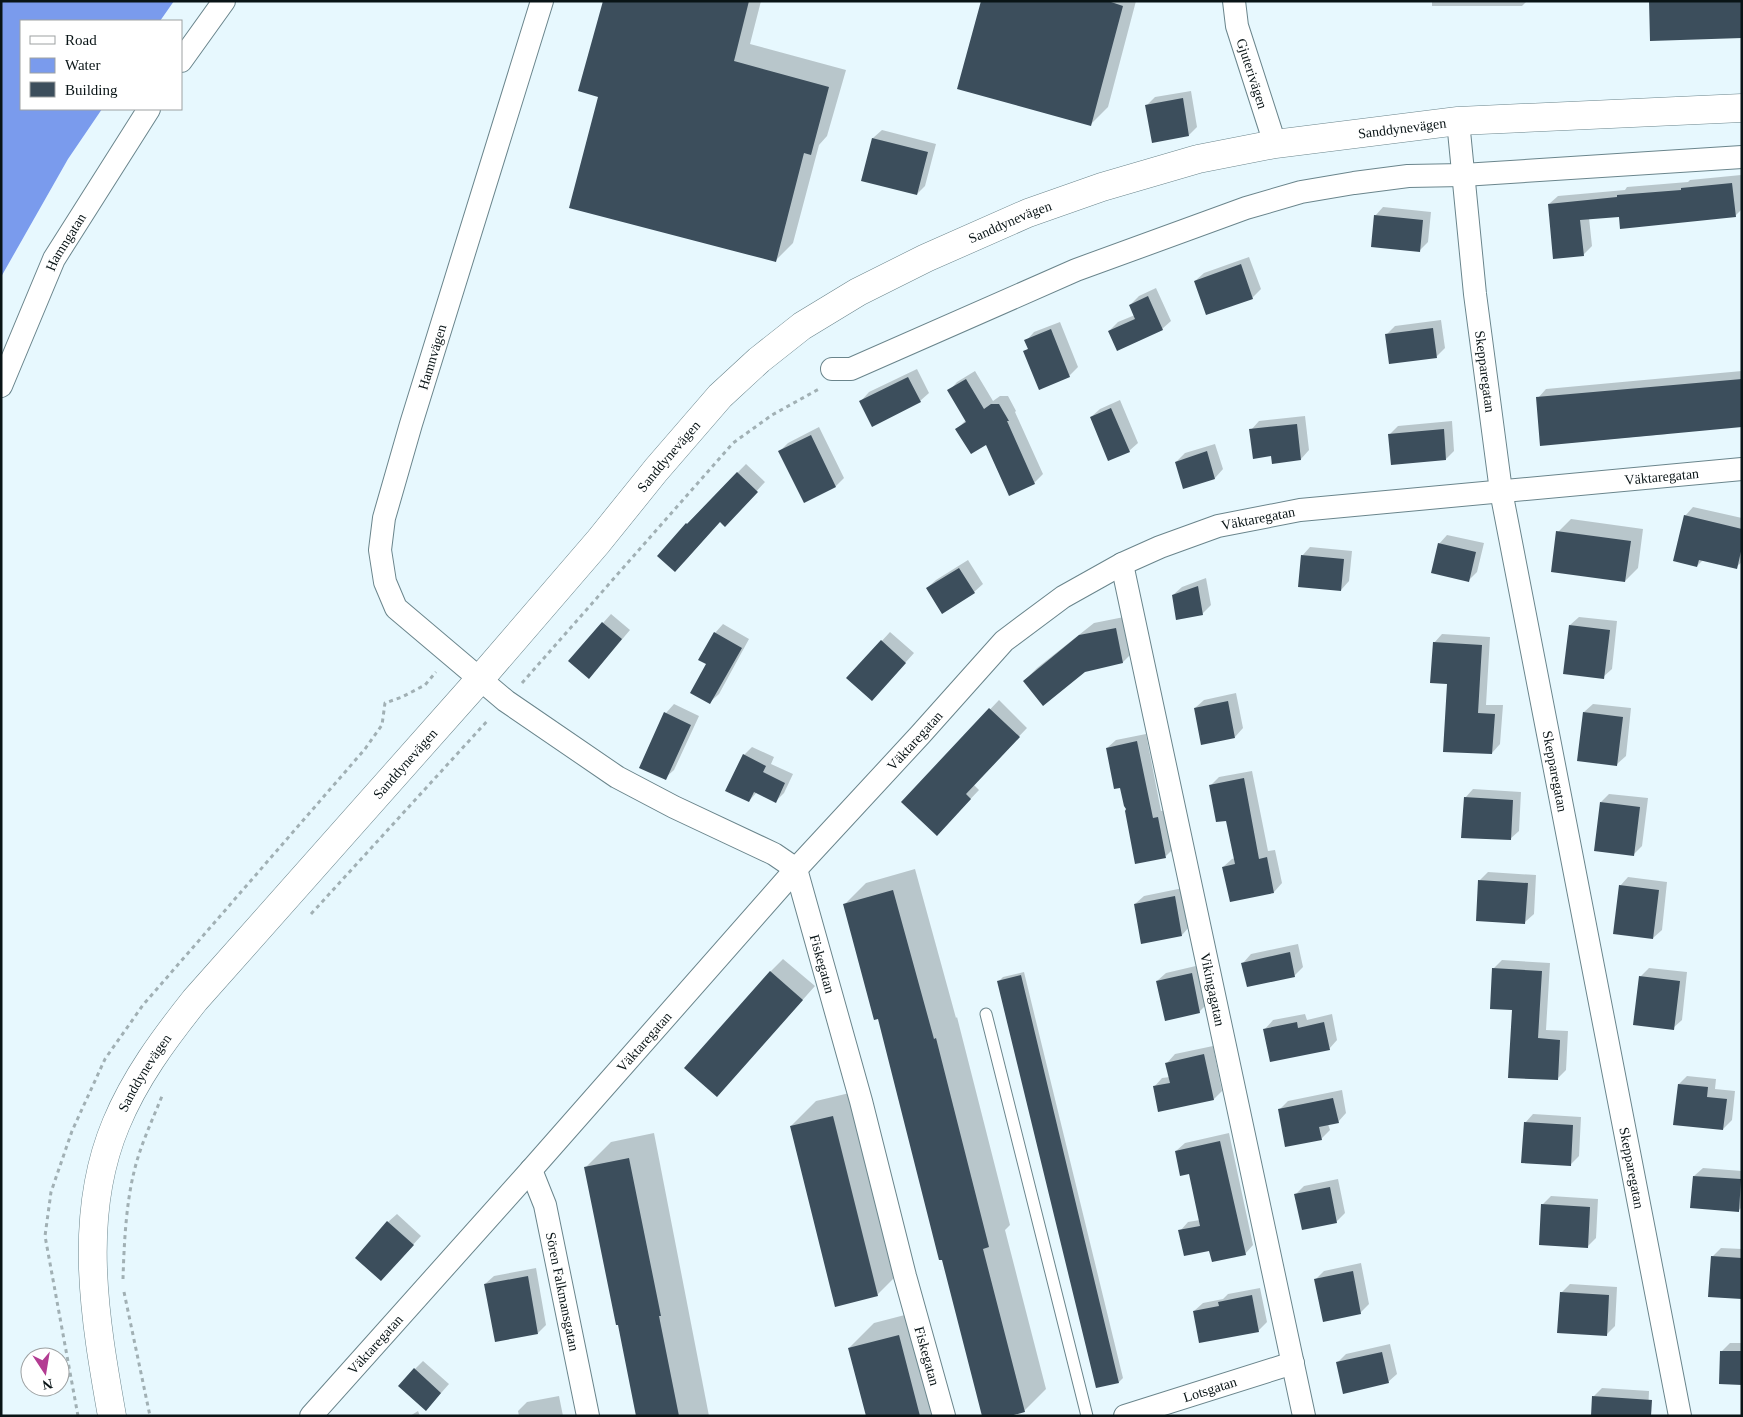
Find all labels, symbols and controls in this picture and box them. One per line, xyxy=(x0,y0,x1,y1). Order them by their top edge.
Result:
legend xyxy=(20,20,182,110)
text: Road xyxy=(65,32,97,48)
street label: Gjuterivägen xyxy=(1233,36,1270,111)
text: Water xyxy=(65,57,100,73)
text: Building xyxy=(65,82,118,98)
street label: Sanddynevägen xyxy=(1357,116,1447,142)
street label: Sanddynevägen xyxy=(966,198,1054,246)
street label: Hamngatan xyxy=(43,211,89,273)
street label: Hamnvägen xyxy=(415,323,450,392)
street label: Skepparegatan xyxy=(1472,330,1498,413)
street label: Sanddynevägen xyxy=(634,418,703,495)
street label: Väktaregatan xyxy=(1624,466,1700,488)
street label: Väktaregatan xyxy=(1220,504,1296,533)
street label: Väktaregatan xyxy=(884,708,946,773)
street label: Sanddynevägen xyxy=(370,726,440,802)
street label: Skepparegatan xyxy=(1540,729,1570,813)
street label: Fiskegatan xyxy=(807,933,837,995)
street label: Vikingagatan xyxy=(1197,951,1228,1028)
street label: Väktaregatan xyxy=(614,1009,675,1075)
street label: Sanddynevägen xyxy=(115,1031,174,1114)
street label: Skepparegatan xyxy=(1616,1126,1647,1210)
street label: Sören Falkmansgatan xyxy=(543,1231,582,1352)
street label: Väktaregatan xyxy=(345,1312,406,1378)
street label: Fiskegatan xyxy=(911,1325,942,1387)
north arrow xyxy=(20,1347,70,1397)
street label: Lotsgatan xyxy=(1181,1374,1239,1405)
text: N xyxy=(41,1376,54,1393)

